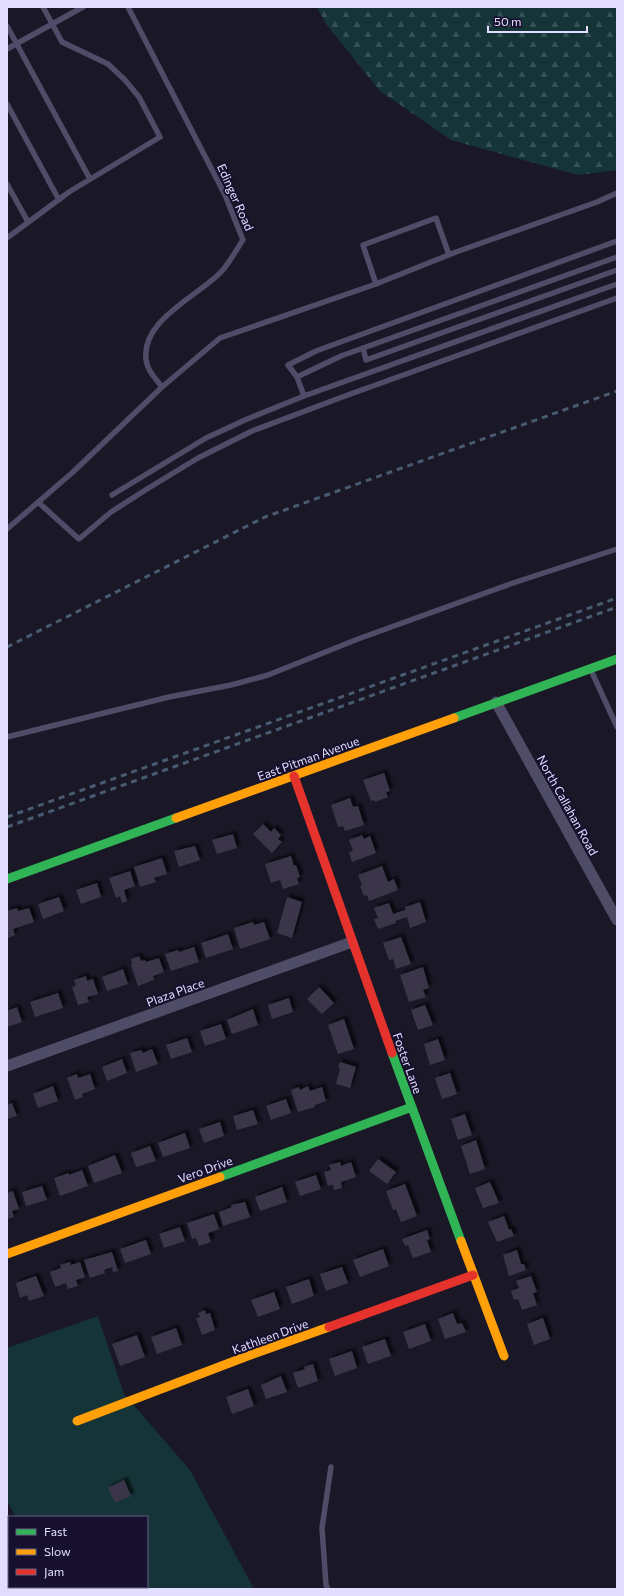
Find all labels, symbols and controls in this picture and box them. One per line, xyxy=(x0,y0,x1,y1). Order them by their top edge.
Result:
scale bar xyxy=(488,8,587,34)
text: 50 m xyxy=(494,14,522,28)
street label: Edinger Road xyxy=(215,161,257,233)
street label: East Pitman Avenue xyxy=(255,733,361,783)
street label: North Callahan Road xyxy=(535,752,601,858)
street label: Plaza Place xyxy=(144,975,206,1009)
street label: Foster Lane xyxy=(391,1031,425,1095)
street label: Vero Drive xyxy=(176,1153,234,1185)
street label: Kathleen Drive xyxy=(230,1316,310,1356)
legend xyxy=(8,1516,148,1588)
text: Fast xyxy=(44,1524,67,1538)
text: Slow xyxy=(44,1544,71,1558)
text: Jam xyxy=(44,1564,64,1579)

